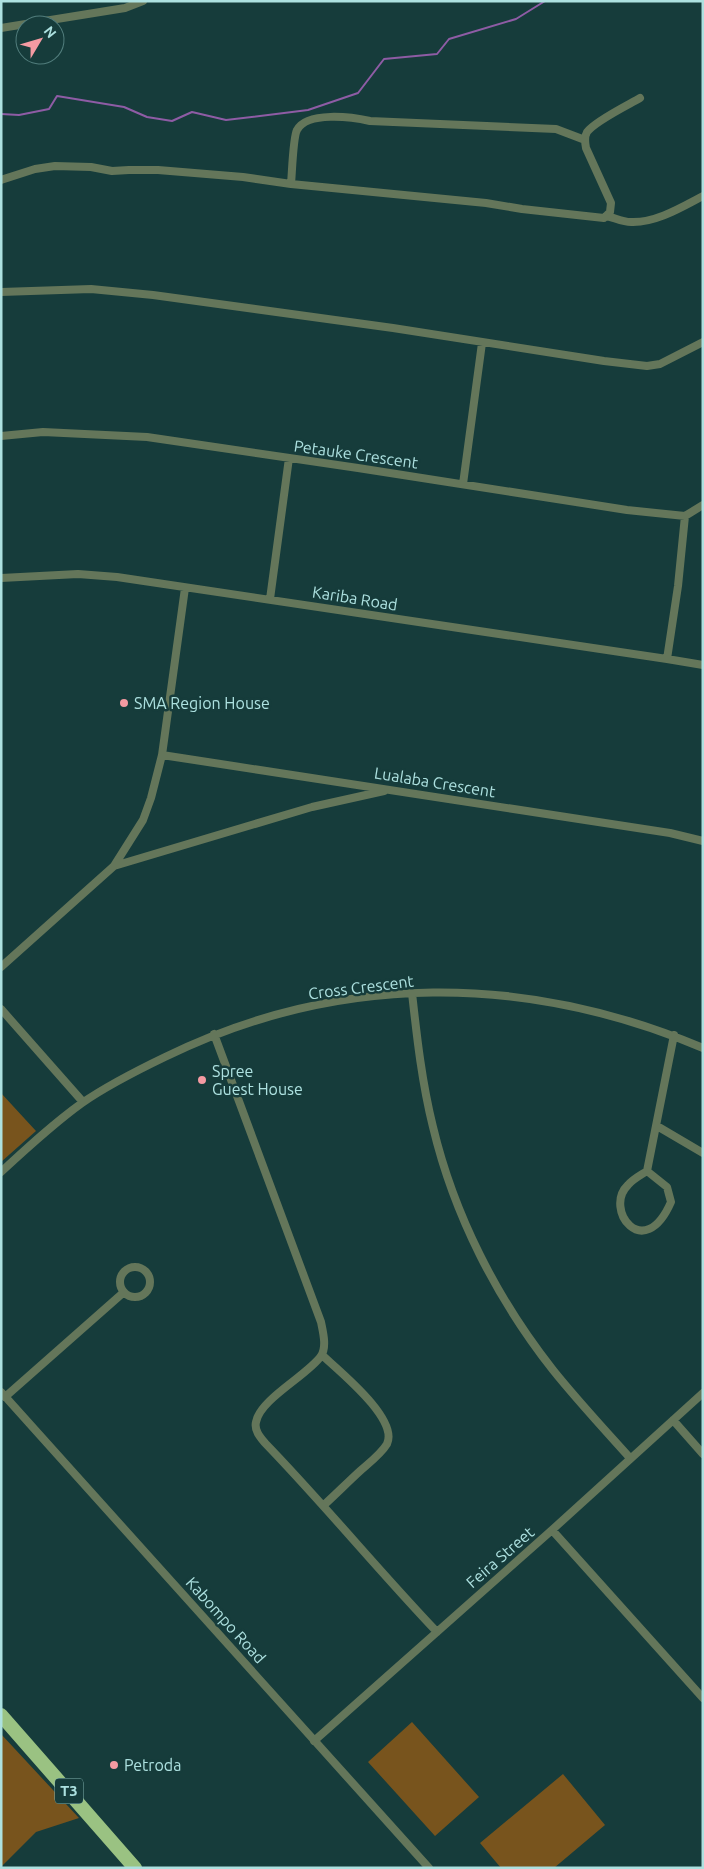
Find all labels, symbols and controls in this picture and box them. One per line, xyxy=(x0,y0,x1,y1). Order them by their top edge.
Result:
north arrow xyxy=(15,15,65,65)
text: N xyxy=(41,23,60,41)
street label: Petauke Crescent xyxy=(293,436,420,472)
street label: Kariba Road xyxy=(311,582,399,614)
place label: SMA Region House xyxy=(134,694,270,712)
marker: SMA Region House xyxy=(118,697,130,709)
street label: Lualaba Crescent xyxy=(373,764,498,801)
street label: Cross Crescent xyxy=(307,972,415,1002)
place label: Spree Guest House xyxy=(212,1062,303,1098)
marker: Spree Guest House xyxy=(196,1074,208,1086)
street label: Feira Street xyxy=(462,1522,538,1591)
street label: Kabompo Road xyxy=(183,1573,269,1667)
place label: Petroda xyxy=(124,1756,181,1774)
marker: Petroda xyxy=(108,1759,120,1771)
road number: T3 xyxy=(55,1778,83,1804)

